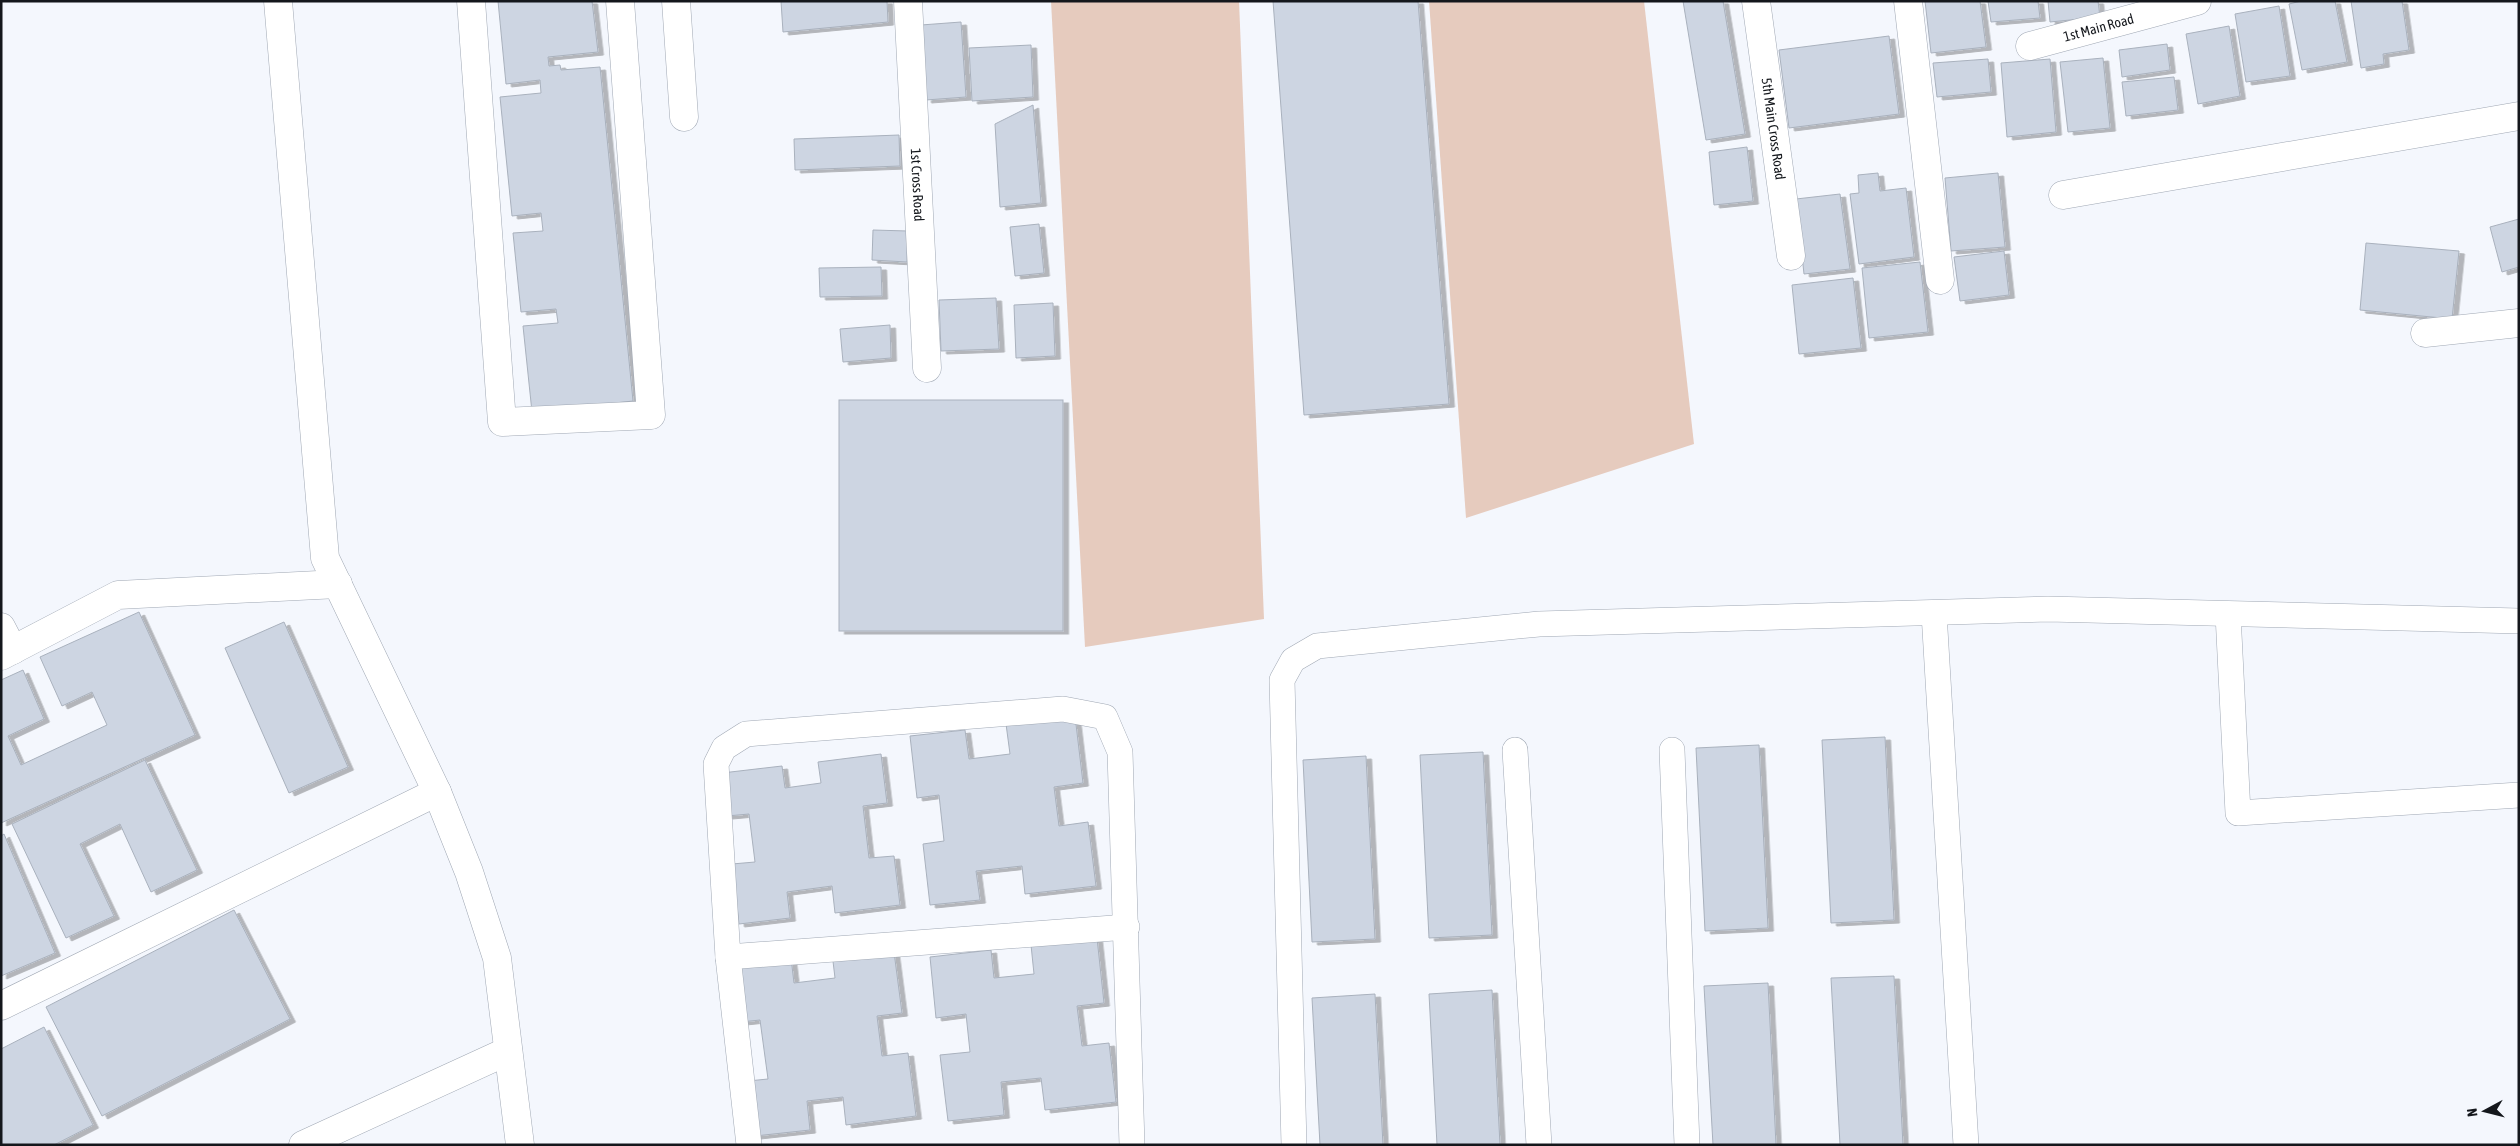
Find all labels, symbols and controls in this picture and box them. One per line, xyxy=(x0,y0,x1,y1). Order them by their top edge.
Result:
street label: 1st Main Road xyxy=(2062,10,2135,45)
street label: 5th Main Cross Road xyxy=(1759,77,1788,181)
street label: 1st Cross Road xyxy=(908,148,927,222)
north arrow xyxy=(2460,1086,2510,1136)
text: N xyxy=(2464,1108,2481,1118)

